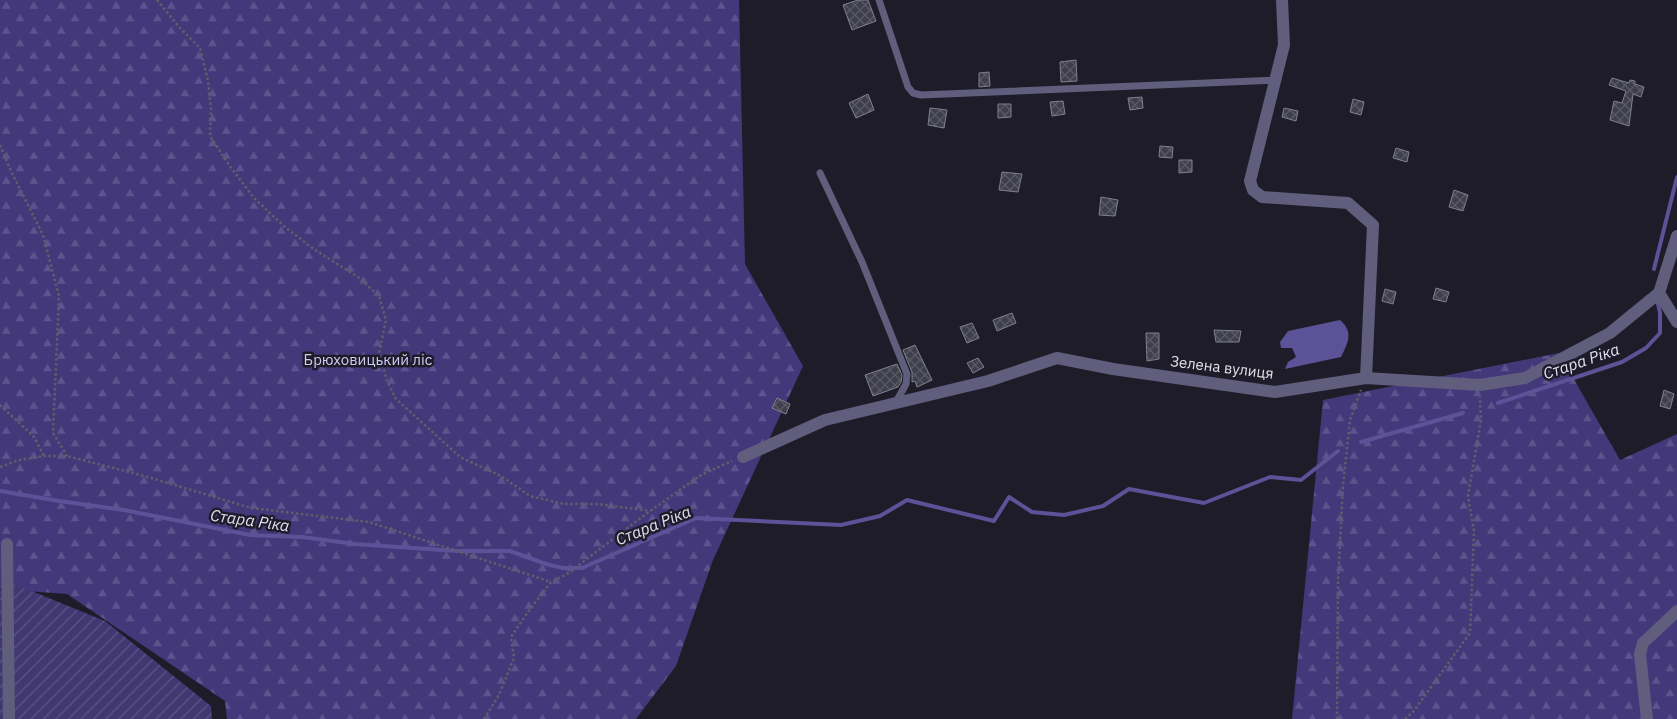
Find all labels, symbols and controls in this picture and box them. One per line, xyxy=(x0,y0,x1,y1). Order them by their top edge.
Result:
water label: Стара Ріка xyxy=(1540,339,1622,383)
park label: Брюховицький ліс xyxy=(304,350,433,369)
street label: Зелена вулиця xyxy=(1169,351,1275,383)
water label: Стара Ріка xyxy=(612,501,694,549)
water label: Стара Ріка xyxy=(209,505,291,535)

